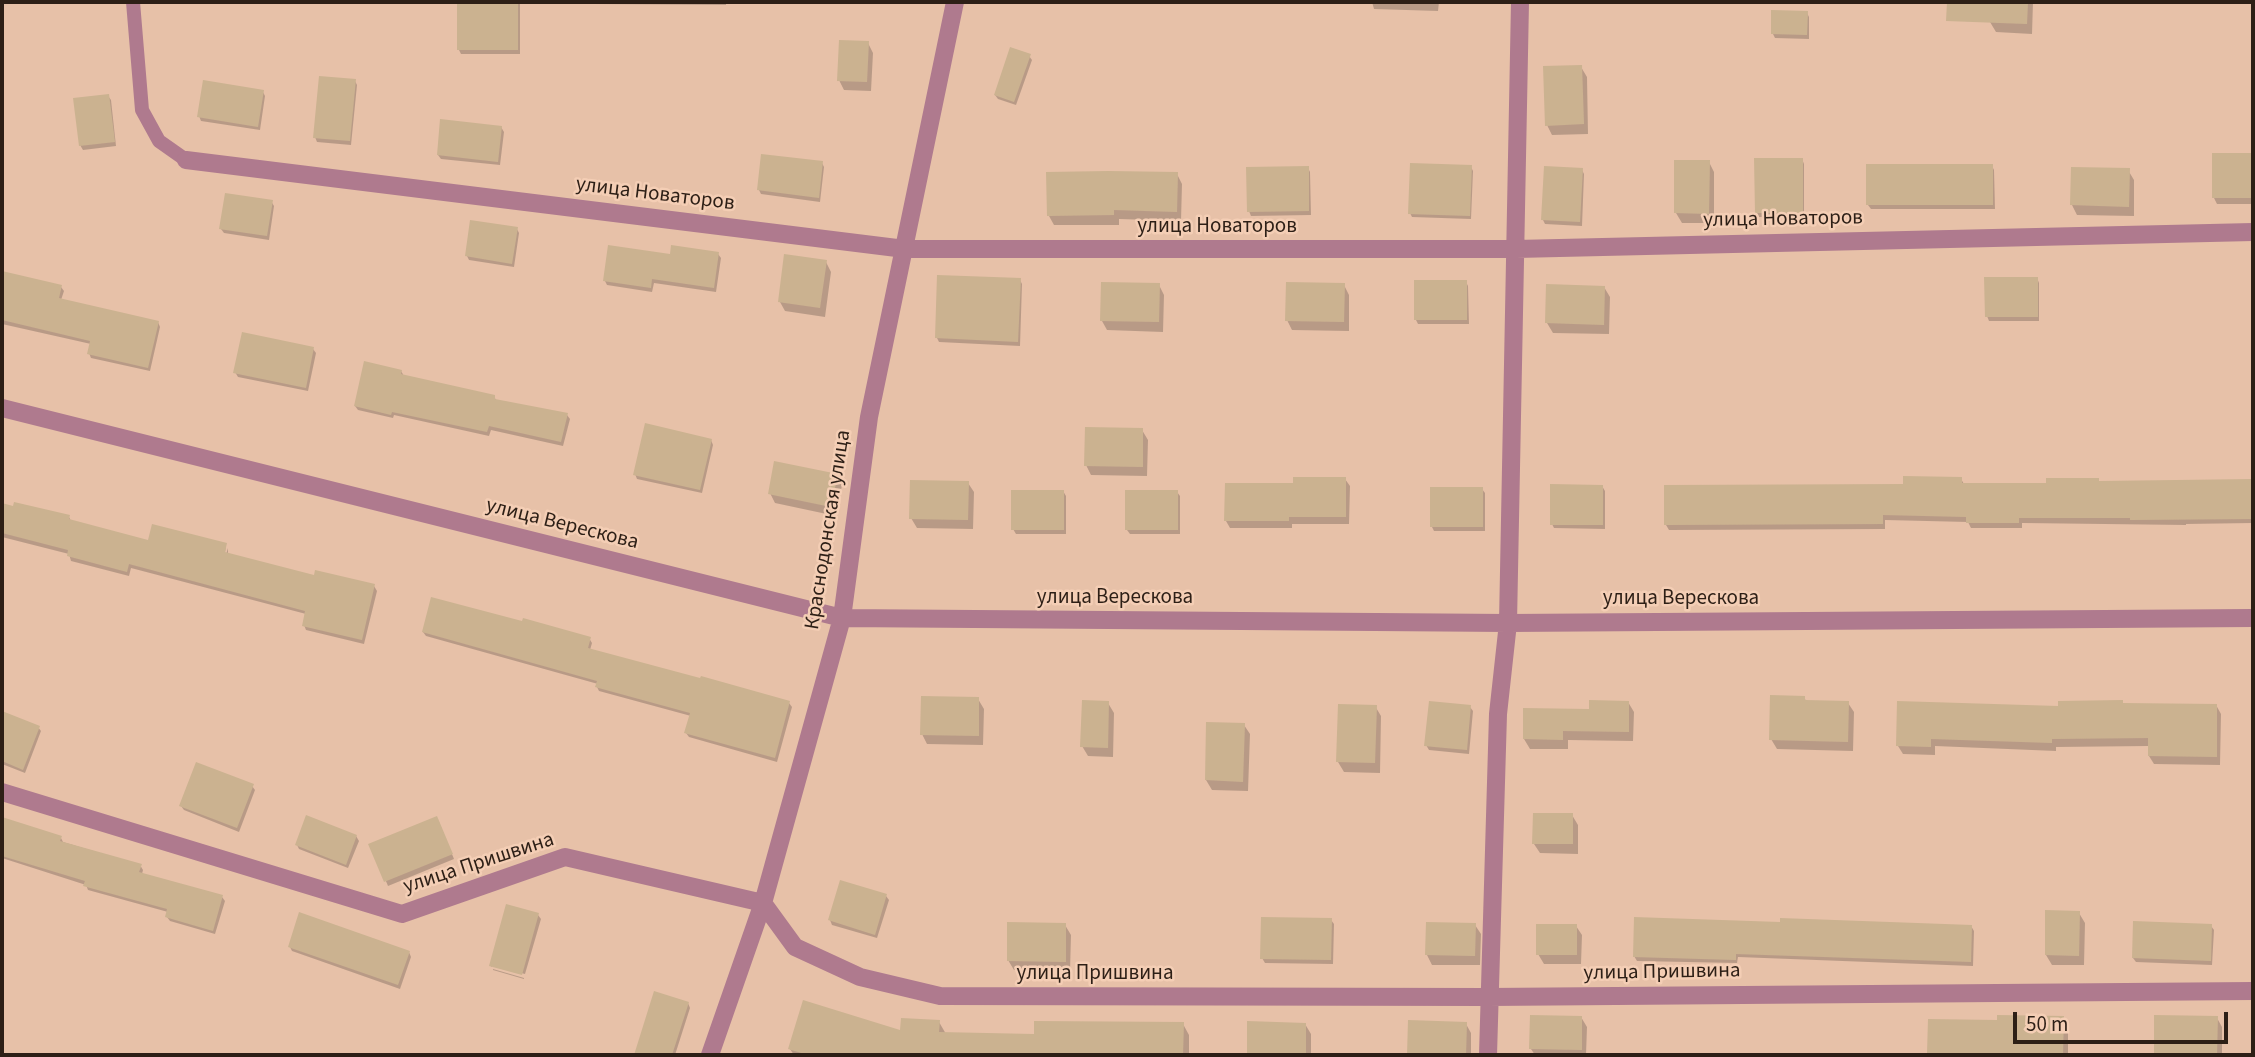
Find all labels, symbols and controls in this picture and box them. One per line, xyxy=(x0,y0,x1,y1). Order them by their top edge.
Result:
street label: улица Новаторов xyxy=(574,173,736,217)
street label: улица Новаторов xyxy=(1703,206,1863,234)
street label: улица Новаторов xyxy=(1137,214,1297,240)
street label: Краснодонская улица xyxy=(801,428,857,632)
street label: улица Верескова xyxy=(483,494,641,556)
street label: улица Верескова xyxy=(1037,585,1193,611)
street label: улица Верескова xyxy=(1603,586,1759,612)
street label: улица Пришвина xyxy=(400,828,558,900)
street label: улица Пришвина xyxy=(1583,959,1741,987)
street label: улица Пришвина xyxy=(1017,961,1173,987)
scale bar xyxy=(2017,998,2232,1042)
text: 50 m xyxy=(2026,1009,2068,1039)

